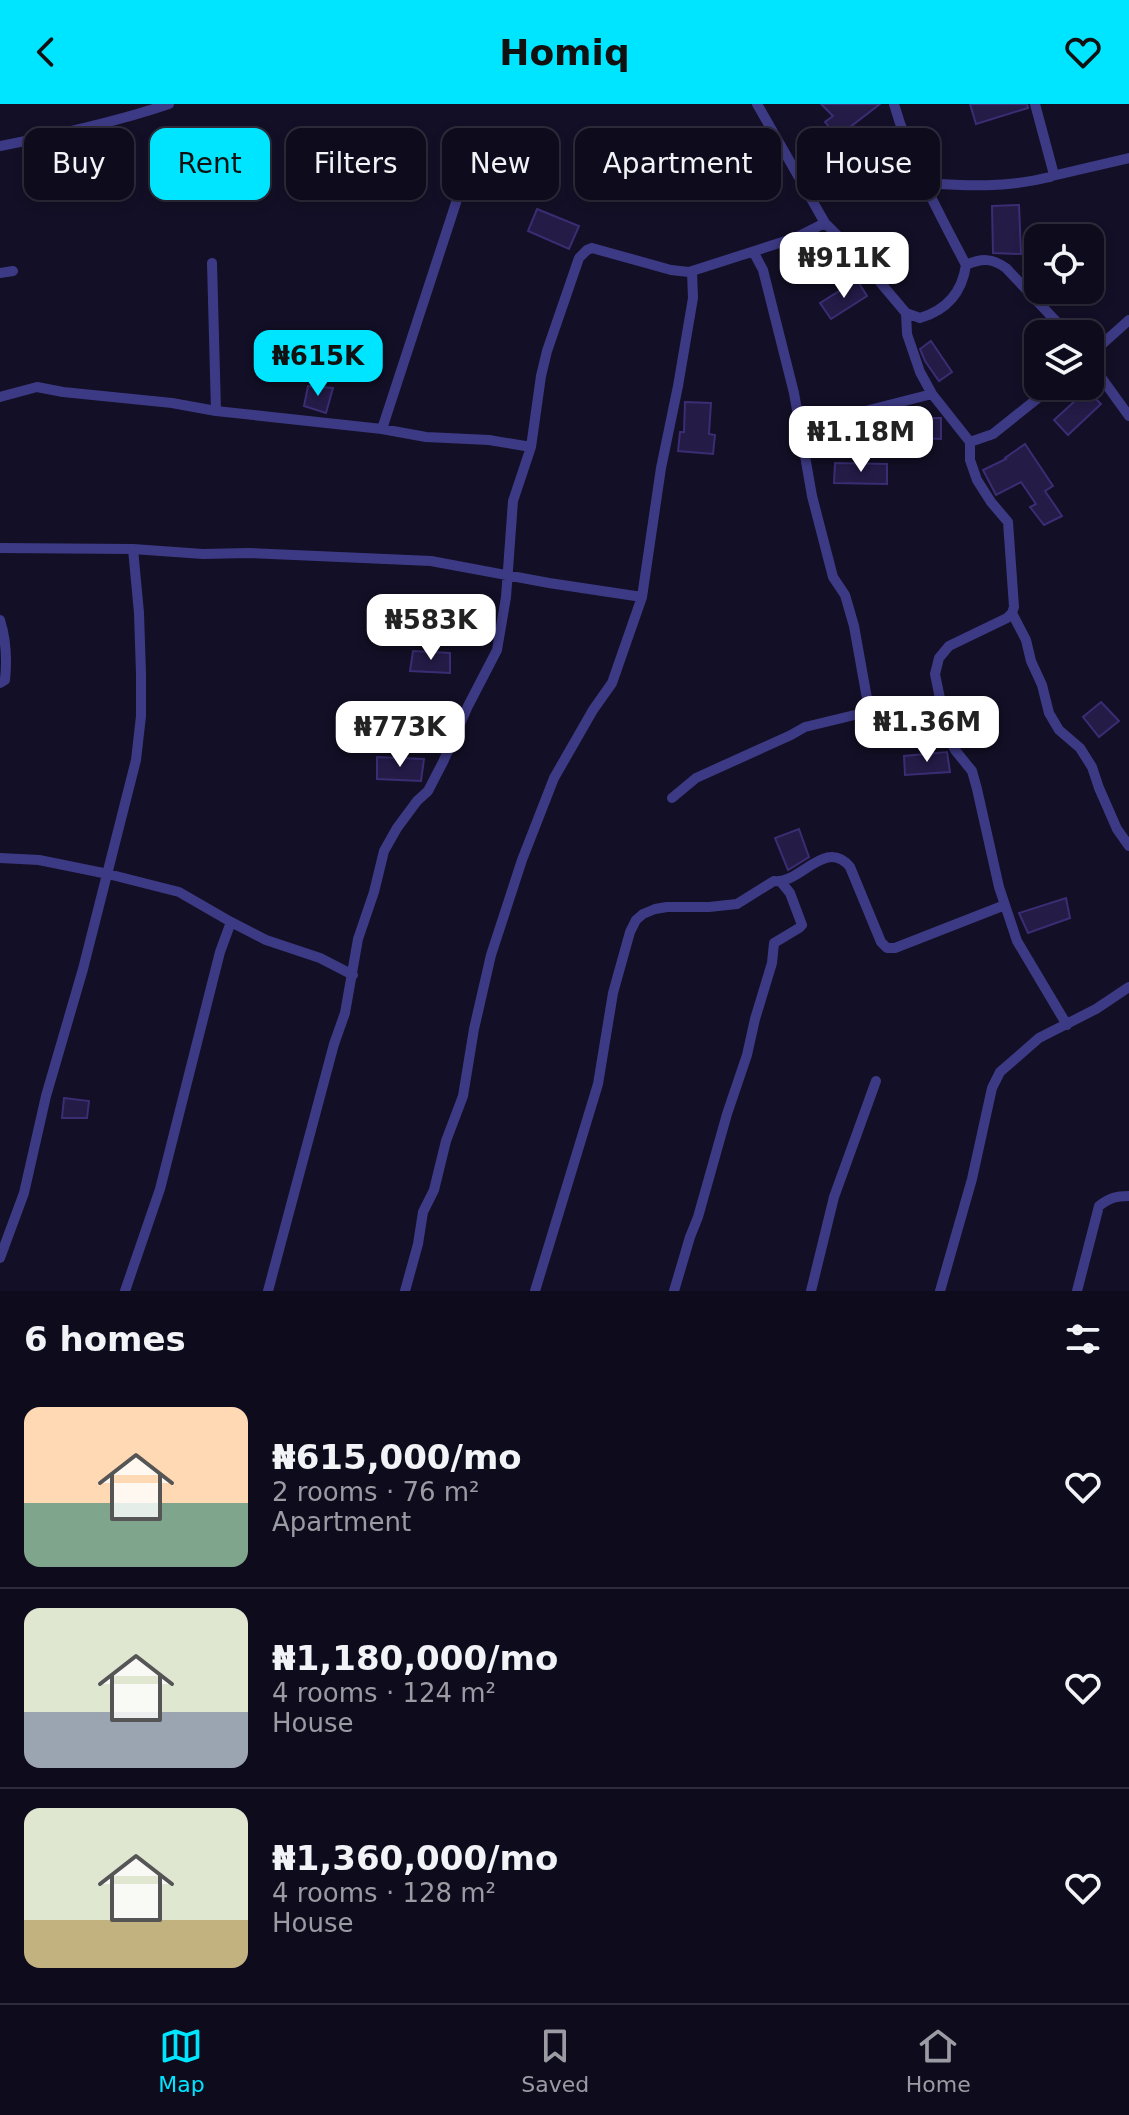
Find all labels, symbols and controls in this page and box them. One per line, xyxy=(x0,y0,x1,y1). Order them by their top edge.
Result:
icon: back xyxy=(24,30,68,74)
icon: heart xyxy=(1061,30,1105,74)
text: Homiq xyxy=(499,32,630,73)
chip: Buy xyxy=(24,128,134,200)
chip: Rent xyxy=(150,128,270,200)
chip: Filters xyxy=(286,128,426,200)
chip: New xyxy=(442,128,559,200)
chip: Apartment xyxy=(575,128,781,200)
chip: House xyxy=(797,128,940,200)
map controls xyxy=(1024,224,1104,400)
button: locate xyxy=(1024,224,1104,304)
pin: ₦911K xyxy=(788,232,900,300)
text: ₦911K xyxy=(798,243,890,273)
button: layers xyxy=(1024,320,1104,400)
pin: ₦615K xyxy=(262,330,374,398)
text: ₦615K xyxy=(272,341,364,371)
pin: ₦1.18M xyxy=(796,406,926,474)
text: ₦1.18M xyxy=(807,417,915,447)
pin: ₦583K xyxy=(375,594,487,662)
text: ₦583K xyxy=(385,605,477,635)
pin: ₦1.36M xyxy=(862,696,992,764)
pin: ₦773K xyxy=(344,701,456,769)
text: ₦1.36M xyxy=(873,707,981,737)
text: ₦773K xyxy=(354,712,446,742)
icon: filters xyxy=(1061,1317,1105,1361)
text: 6 homes xyxy=(24,1319,186,1359)
text: ₦615,000/mo xyxy=(272,1437,522,1477)
icon: home xyxy=(88,1439,184,1535)
icon: heart xyxy=(1061,1465,1105,1509)
text: 2 rooms · 76 m² xyxy=(272,1477,480,1507)
text: Apartment xyxy=(272,1507,411,1537)
text: ₦1,180,000/mo xyxy=(272,1638,558,1678)
icon: home xyxy=(88,1640,184,1736)
icon: heart xyxy=(1061,1666,1105,1710)
text: 4 rooms · 124 m² xyxy=(272,1678,496,1708)
text: House xyxy=(272,1708,353,1738)
text: ₦1,360,000/mo xyxy=(272,1838,558,1878)
icon: home xyxy=(88,1840,184,1936)
icon: heart xyxy=(1061,1866,1105,1910)
text: 4 rooms · 128 m² xyxy=(272,1878,496,1908)
text: House xyxy=(272,1908,353,1938)
tab: Map xyxy=(158,2024,205,2097)
tab: Saved xyxy=(521,2024,589,2097)
tab: Home xyxy=(906,2024,971,2097)

